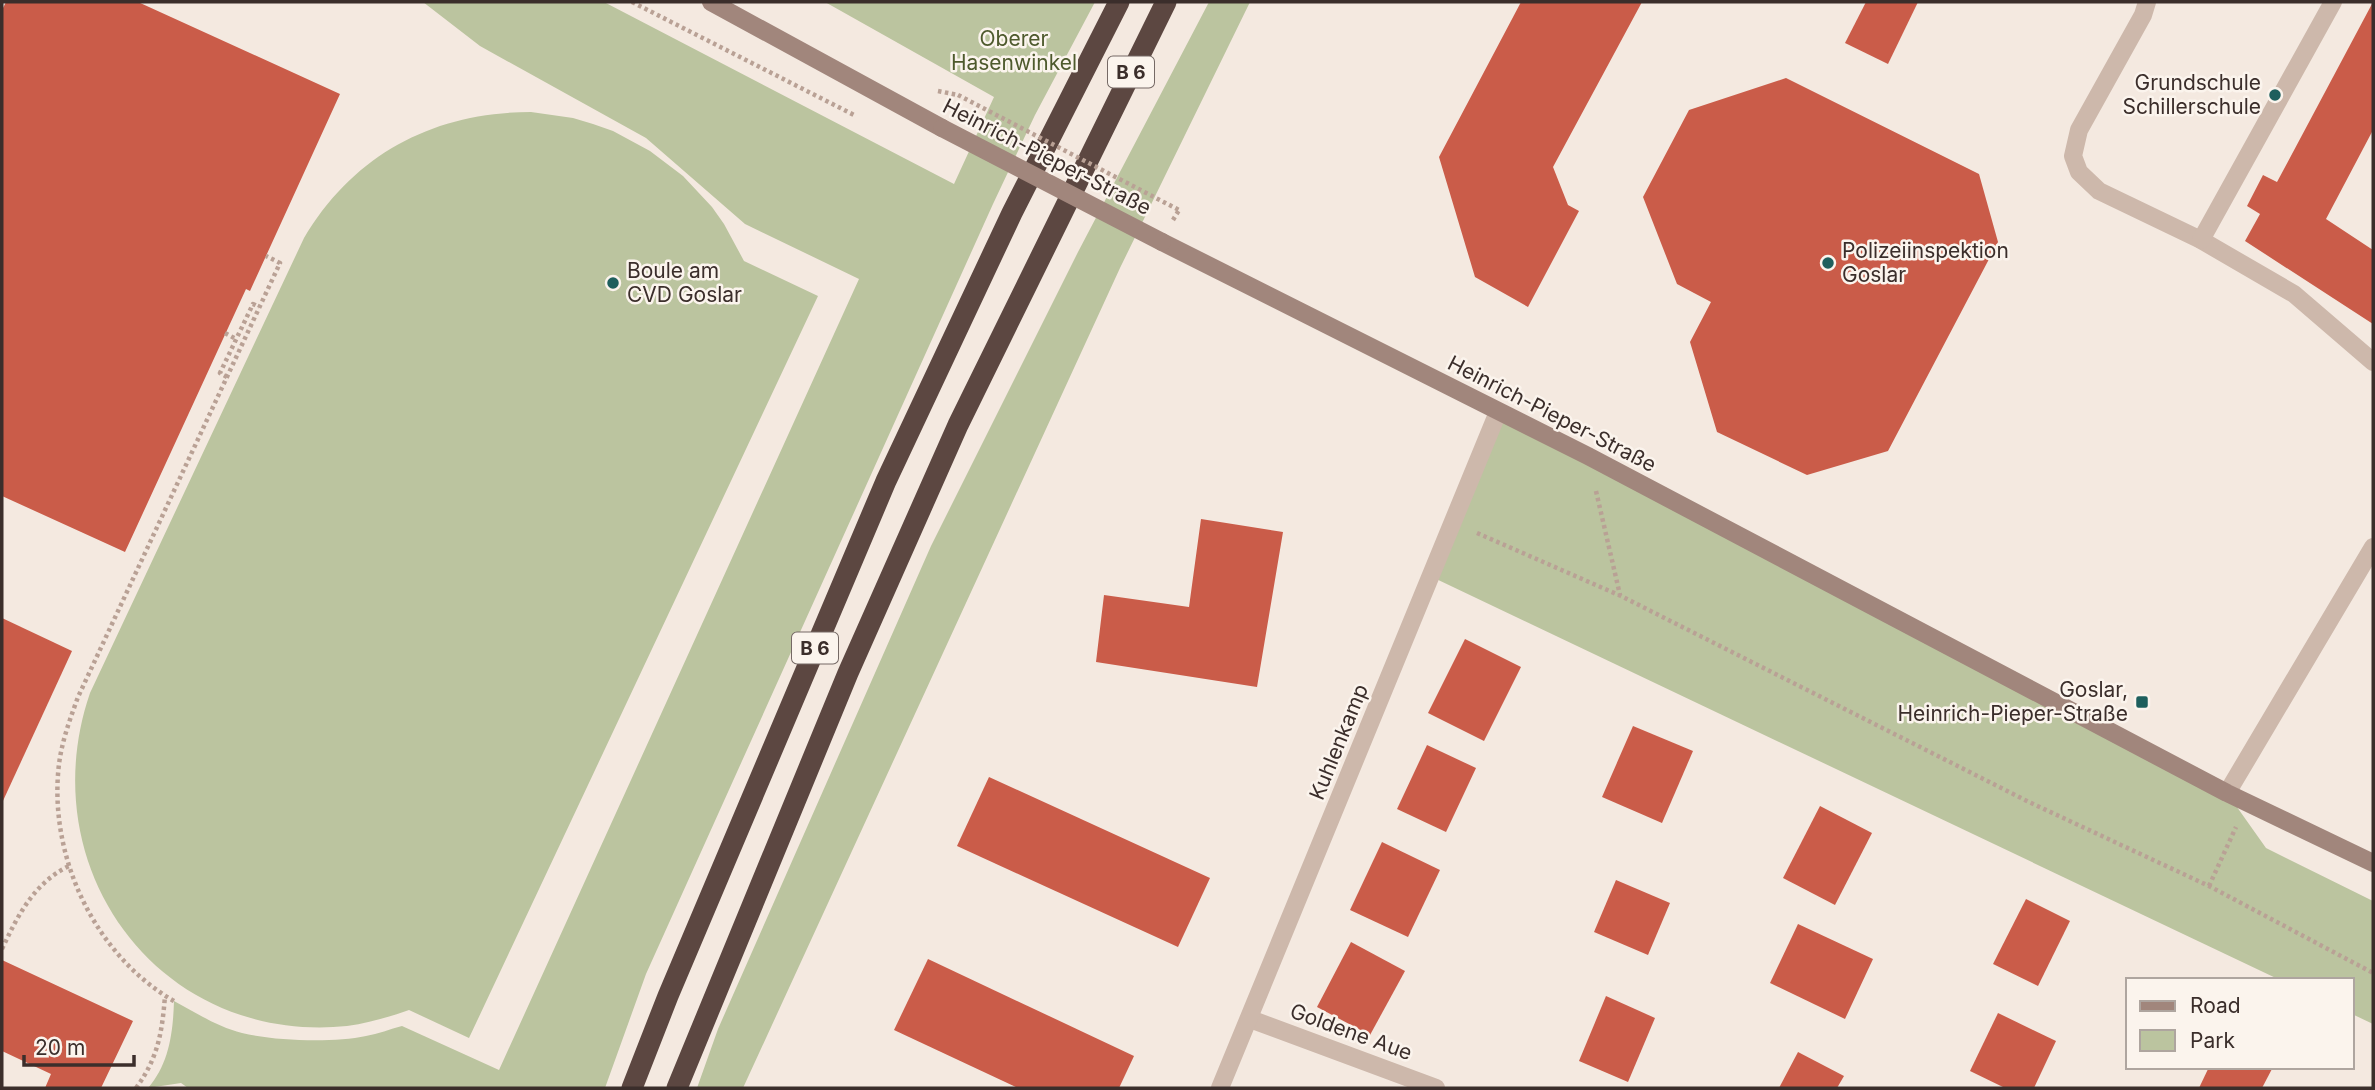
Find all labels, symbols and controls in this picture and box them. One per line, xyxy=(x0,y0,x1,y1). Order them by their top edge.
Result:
park label: Oberer Hasenwinkel xyxy=(951,26,1077,75)
road number: B 6 xyxy=(1108,57,1154,88)
place label: Grundschule Schillerschule xyxy=(2122,70,2261,119)
marker: Grundschule Schillerschule xyxy=(2267,87,2283,103)
street label: Heinrich-Pieper-Straße xyxy=(939,93,1156,220)
place label: Polizeiinspektion Goslar xyxy=(1842,238,2009,287)
marker: Polizeiinspektion Goslar xyxy=(1820,255,1836,271)
place label: Boule am CVD Goslar xyxy=(627,258,742,307)
marker: Boule am CVD Goslar xyxy=(605,275,621,291)
street label: Heinrich-Pieper-Straße xyxy=(1444,350,1661,477)
road number: B 6 xyxy=(792,632,838,664)
place label: Goslar, Heinrich-Pieper-Straße xyxy=(1897,677,2128,726)
street label: Kuhlenkamp xyxy=(1304,680,1373,803)
marker: Goslar, Heinrich-Pieper-Straße xyxy=(2134,694,2150,710)
legend xyxy=(2126,978,2354,1069)
text: Road xyxy=(2190,993,2241,1018)
street label: Goldene Aue xyxy=(1287,998,1416,1065)
scale bar xyxy=(24,1024,135,1068)
text: Park xyxy=(2190,1028,2235,1053)
text: 20 m xyxy=(35,1035,85,1060)

